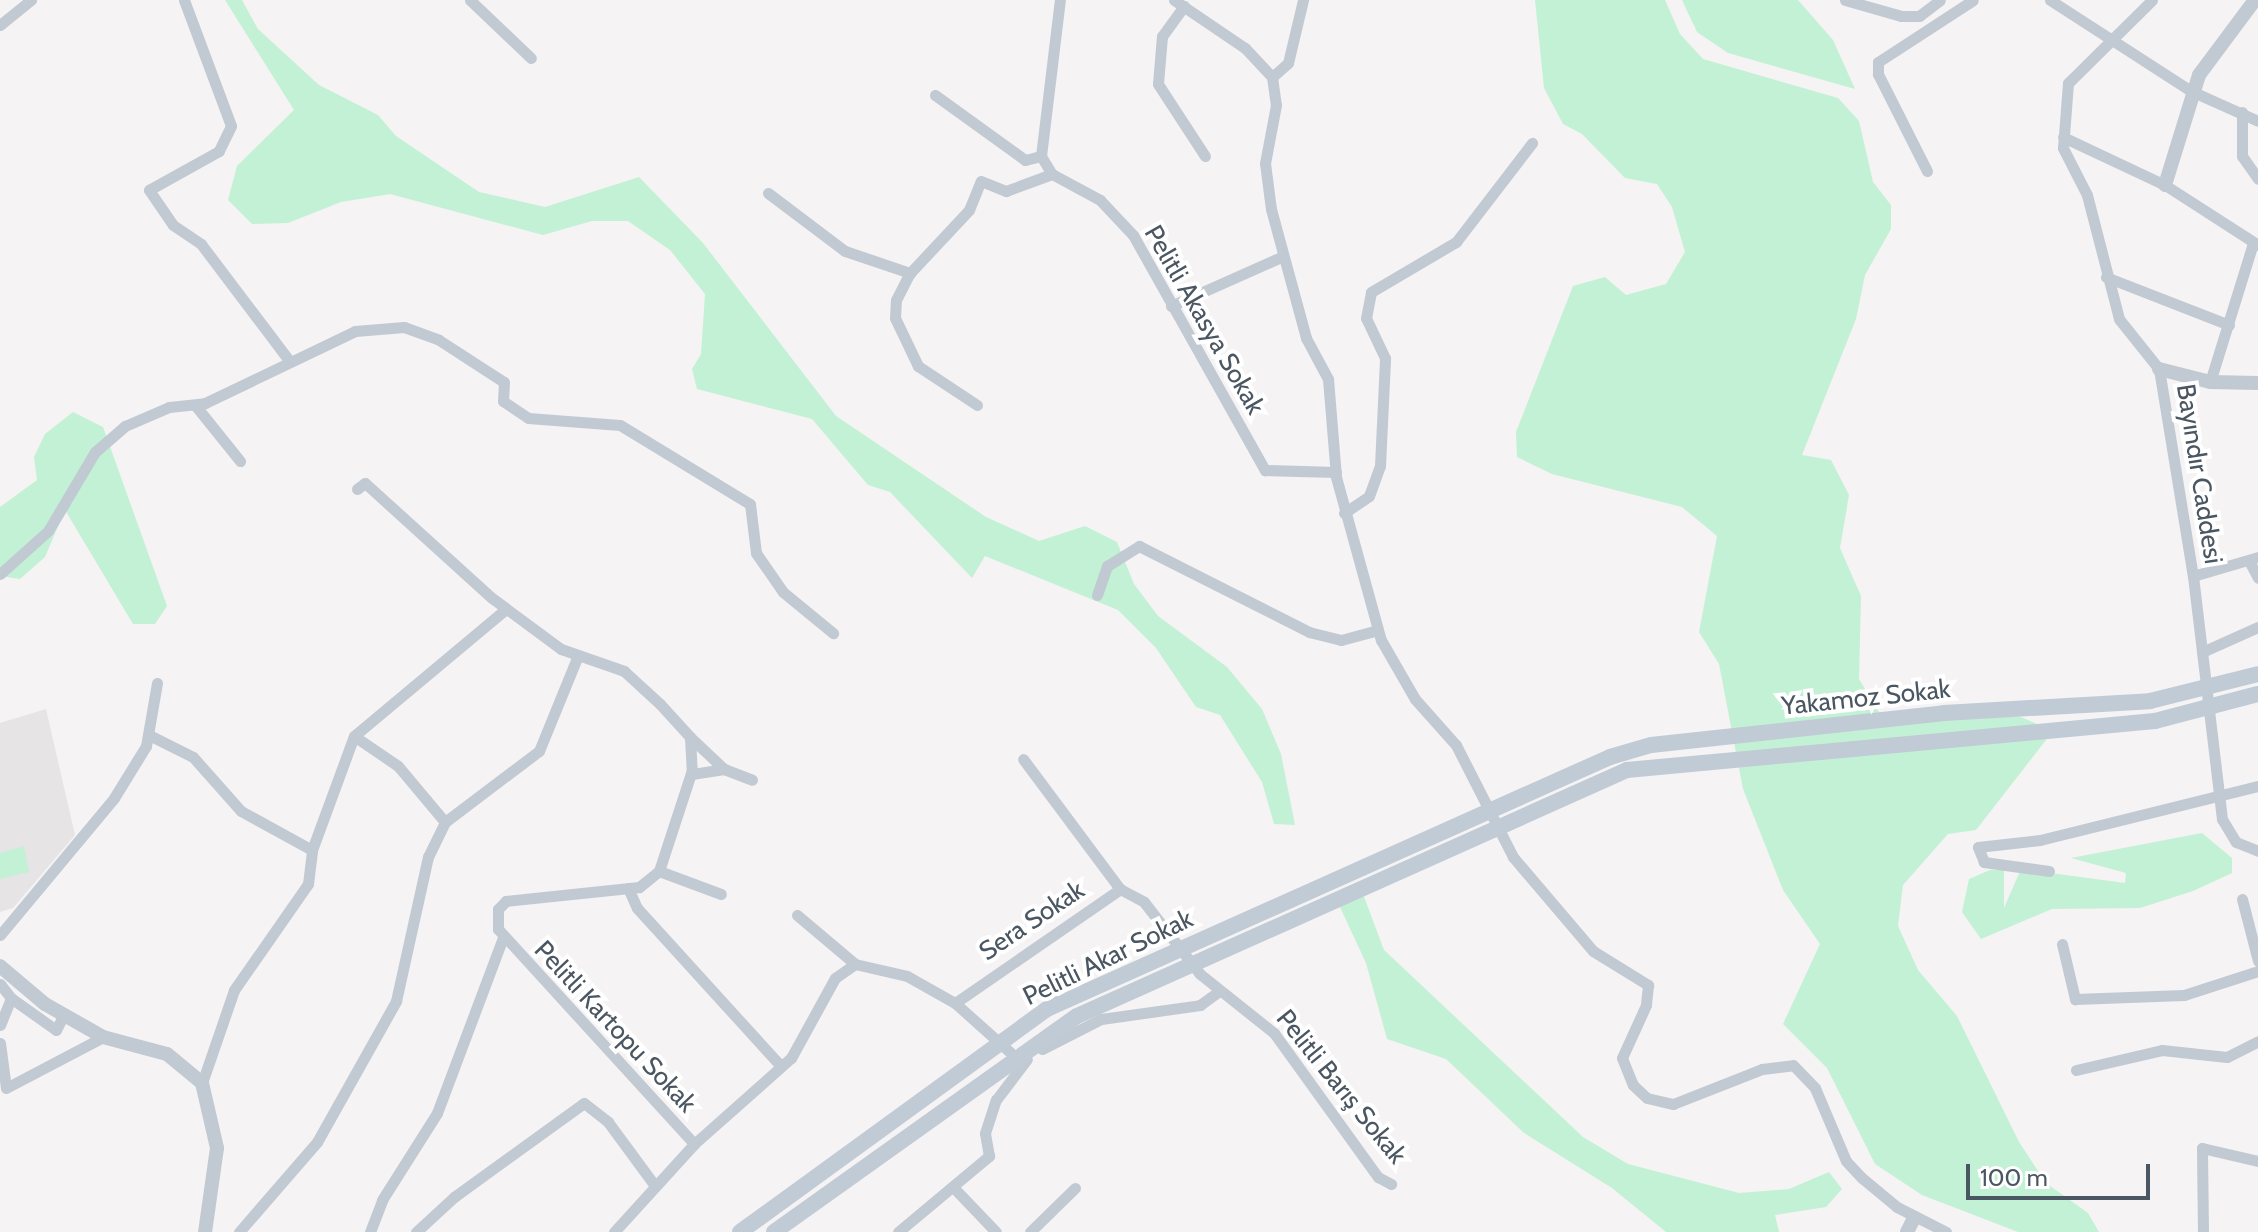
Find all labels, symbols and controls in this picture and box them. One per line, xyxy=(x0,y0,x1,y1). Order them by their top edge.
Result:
street label: Pelitli Akasya Sokak xyxy=(1137,220,1271,420)
street label: Bayındır Caddesi xyxy=(2169,382,2229,566)
street label: Yakamoz Sokak xyxy=(1780,674,1952,722)
street label: Sera Sokak xyxy=(974,875,1090,967)
street label: Pelitli Akar Sokak xyxy=(1018,903,1198,1013)
street label: Pelitli Kartopu Sokak xyxy=(527,935,703,1119)
street label: Pelitli Barış Sokak xyxy=(1269,1004,1413,1170)
scale bar xyxy=(1970,1148,2154,1198)
text: 100 m xyxy=(1980,1163,2048,1192)

